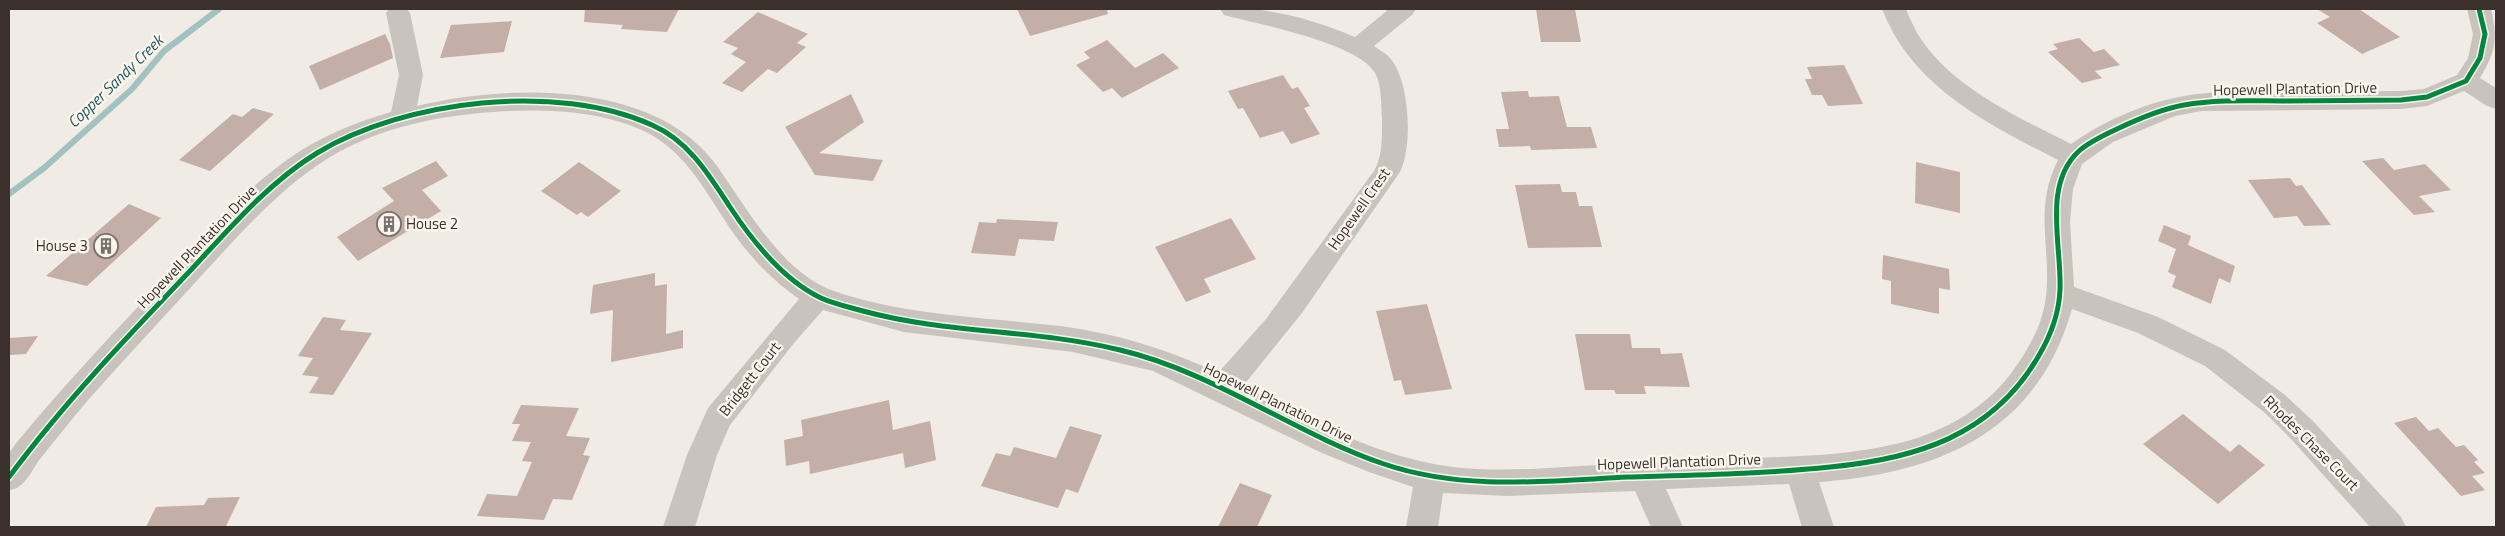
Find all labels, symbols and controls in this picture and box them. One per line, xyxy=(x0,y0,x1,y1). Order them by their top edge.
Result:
water label: Copper Sandy Creek xyxy=(62,28,170,133)
street label: Hopewell Plantation Drive xyxy=(2213,76,2377,101)
street label: Hopewell Crest xyxy=(1322,162,1396,254)
street label: Hopewell Plantation Drive xyxy=(131,180,262,314)
building icon: House 2 xyxy=(376,211,402,237)
place label: House 2 xyxy=(406,212,458,235)
building icon: House 3 xyxy=(93,233,119,259)
place label: House 3 xyxy=(36,234,88,257)
street label: Bridgett Court xyxy=(713,336,787,421)
street label: Hopewell Plantation Drive xyxy=(1200,356,1357,449)
street label: Rhodes Chase Court xyxy=(2258,390,2365,496)
street label: Hopewell Plantation Drive xyxy=(1597,447,1761,476)

